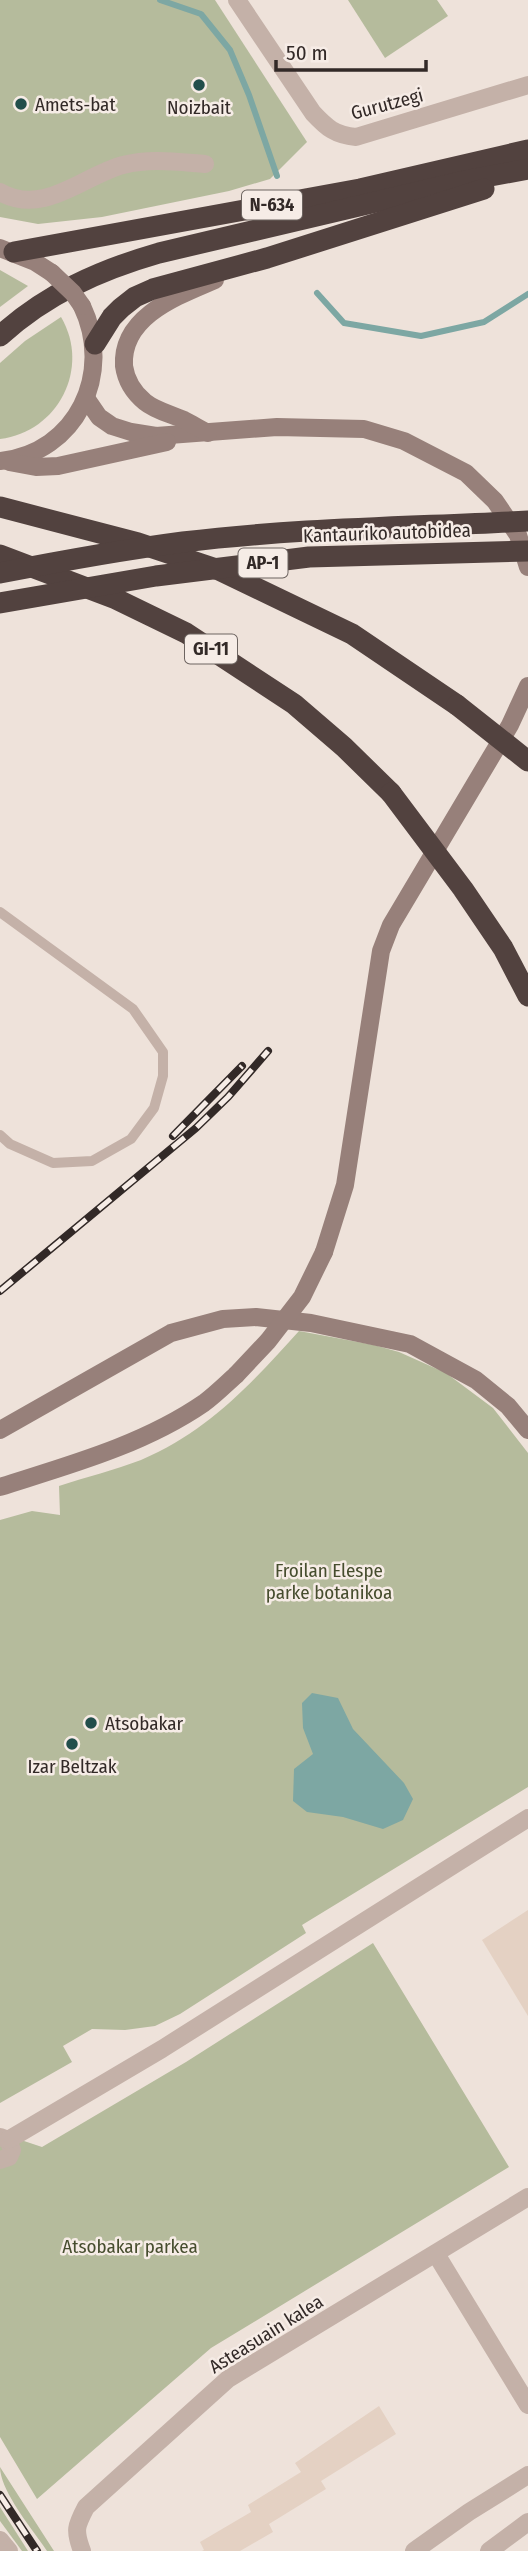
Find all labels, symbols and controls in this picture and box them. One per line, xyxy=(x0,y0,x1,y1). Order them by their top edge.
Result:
scale bar xyxy=(276,28,426,72)
text: 50 m xyxy=(286,40,328,66)
marker: Noizbait xyxy=(191,77,207,93)
street label: Gurutzegi xyxy=(348,83,426,125)
place label: Amets-bat xyxy=(35,93,116,116)
marker: Amets-bat xyxy=(13,96,29,112)
place label: Noizbait xyxy=(167,96,232,119)
road number: N-634 xyxy=(242,190,302,220)
street label: Kantauriko autobidea xyxy=(303,519,471,547)
road number: AP-1 xyxy=(238,548,288,578)
road number: GI-11 xyxy=(185,634,237,664)
park label: Froilan Elespe parke botanikoa xyxy=(266,1559,392,1604)
place label: Atsobakar xyxy=(105,1712,183,1735)
marker: Atsobakar xyxy=(83,1715,99,1731)
marker: Izar Beltzak xyxy=(64,1736,80,1752)
place label: Izar Beltzak xyxy=(27,1755,117,1778)
park label: Atsobakar parkea xyxy=(62,2235,198,2258)
street label: Asteasuain kalea xyxy=(205,2290,327,2378)

